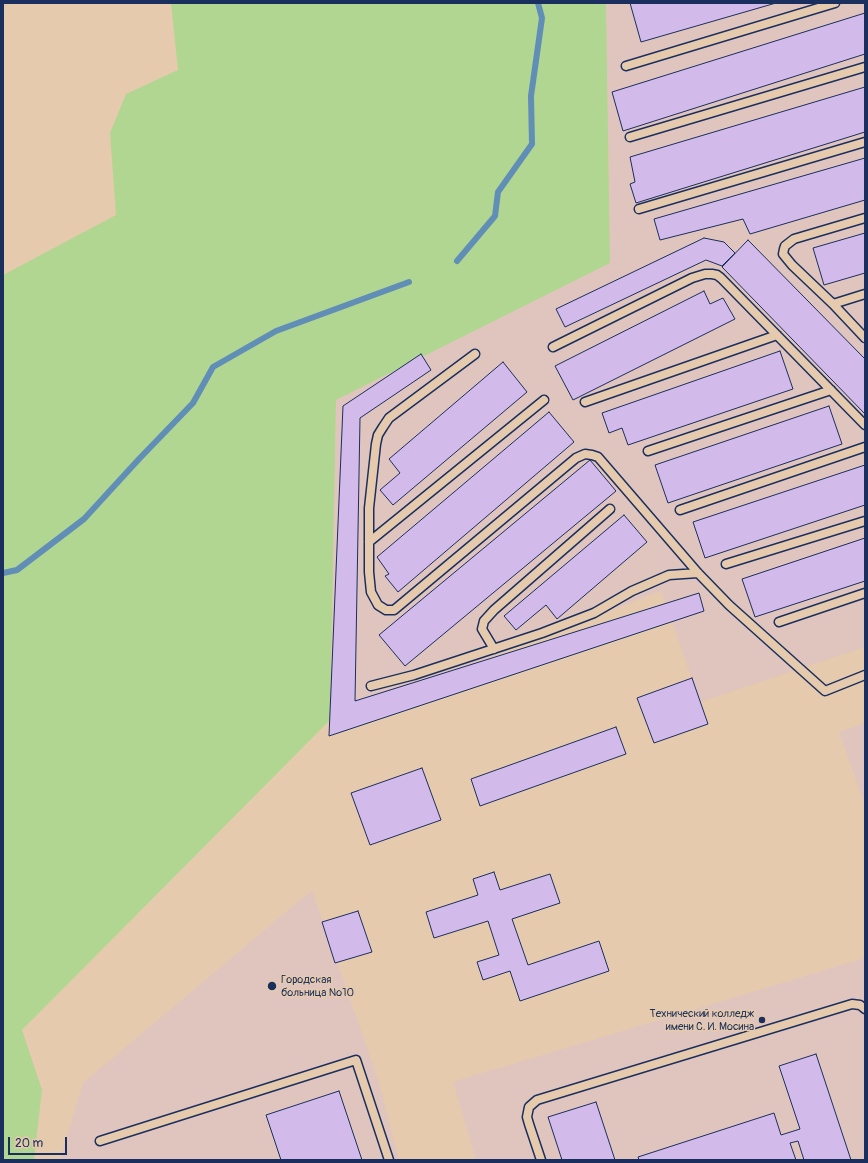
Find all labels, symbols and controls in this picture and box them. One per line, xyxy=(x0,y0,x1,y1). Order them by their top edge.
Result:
place label: Городская больница №10 xyxy=(281,973,354,999)
marker: Городская больница №10 xyxy=(266,980,278,992)
place label: Технический колледж имени С. И. Мосина xyxy=(650,1007,754,1033)
marker: Технический колледж имени С. И. Мосина xyxy=(757,1015,767,1025)
scale bar xyxy=(10,1129,69,1155)
text: 20 m xyxy=(15,1136,43,1151)

